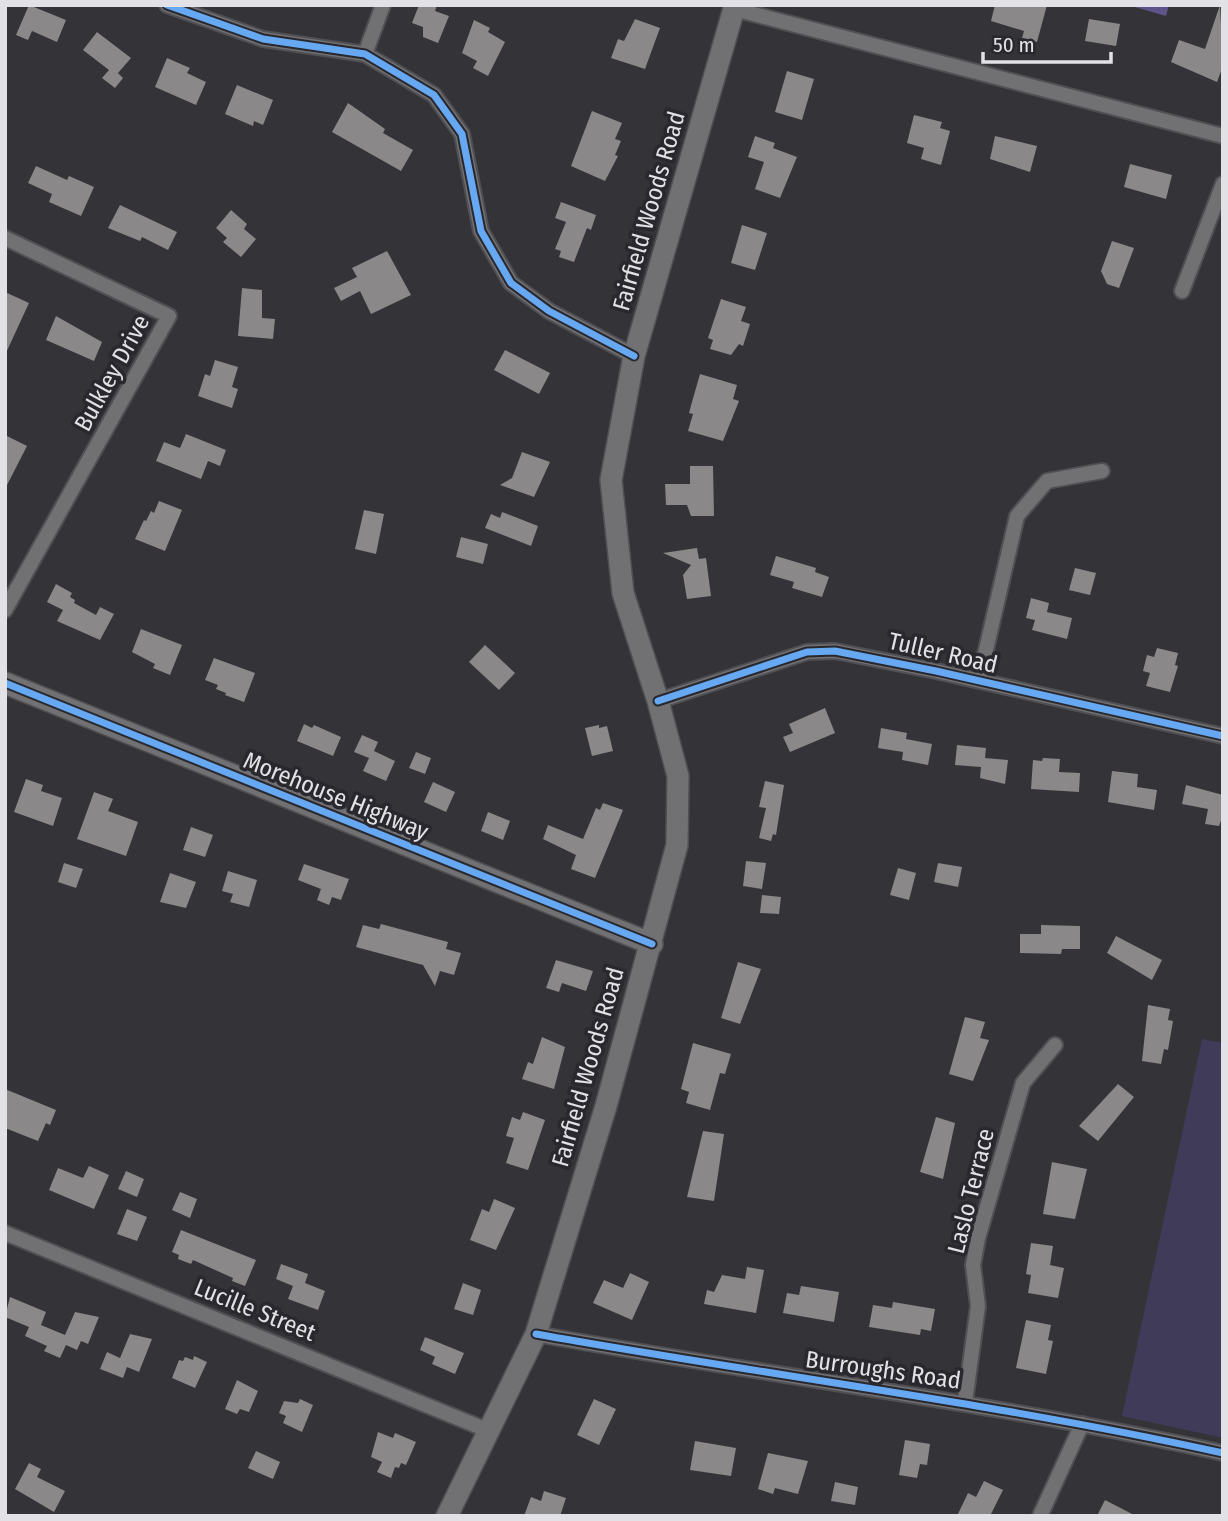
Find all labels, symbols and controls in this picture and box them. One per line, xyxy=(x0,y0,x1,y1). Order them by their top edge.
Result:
scale bar xyxy=(983,21,1111,65)
text: 50 m xyxy=(993,32,1035,58)
street label: Fairfield Woods Road xyxy=(607,108,691,314)
street label: Bulkley Drive xyxy=(69,310,155,436)
street label: Tuller Road xyxy=(886,627,1000,679)
street label: Morehouse Highway xyxy=(239,746,433,846)
street label: Fairfield Woods Road xyxy=(546,964,630,1170)
street label: Laslo Terrace xyxy=(942,1126,1000,1256)
street label: Lucille Street xyxy=(190,1273,320,1347)
street label: Burroughs Road xyxy=(804,1345,962,1395)

